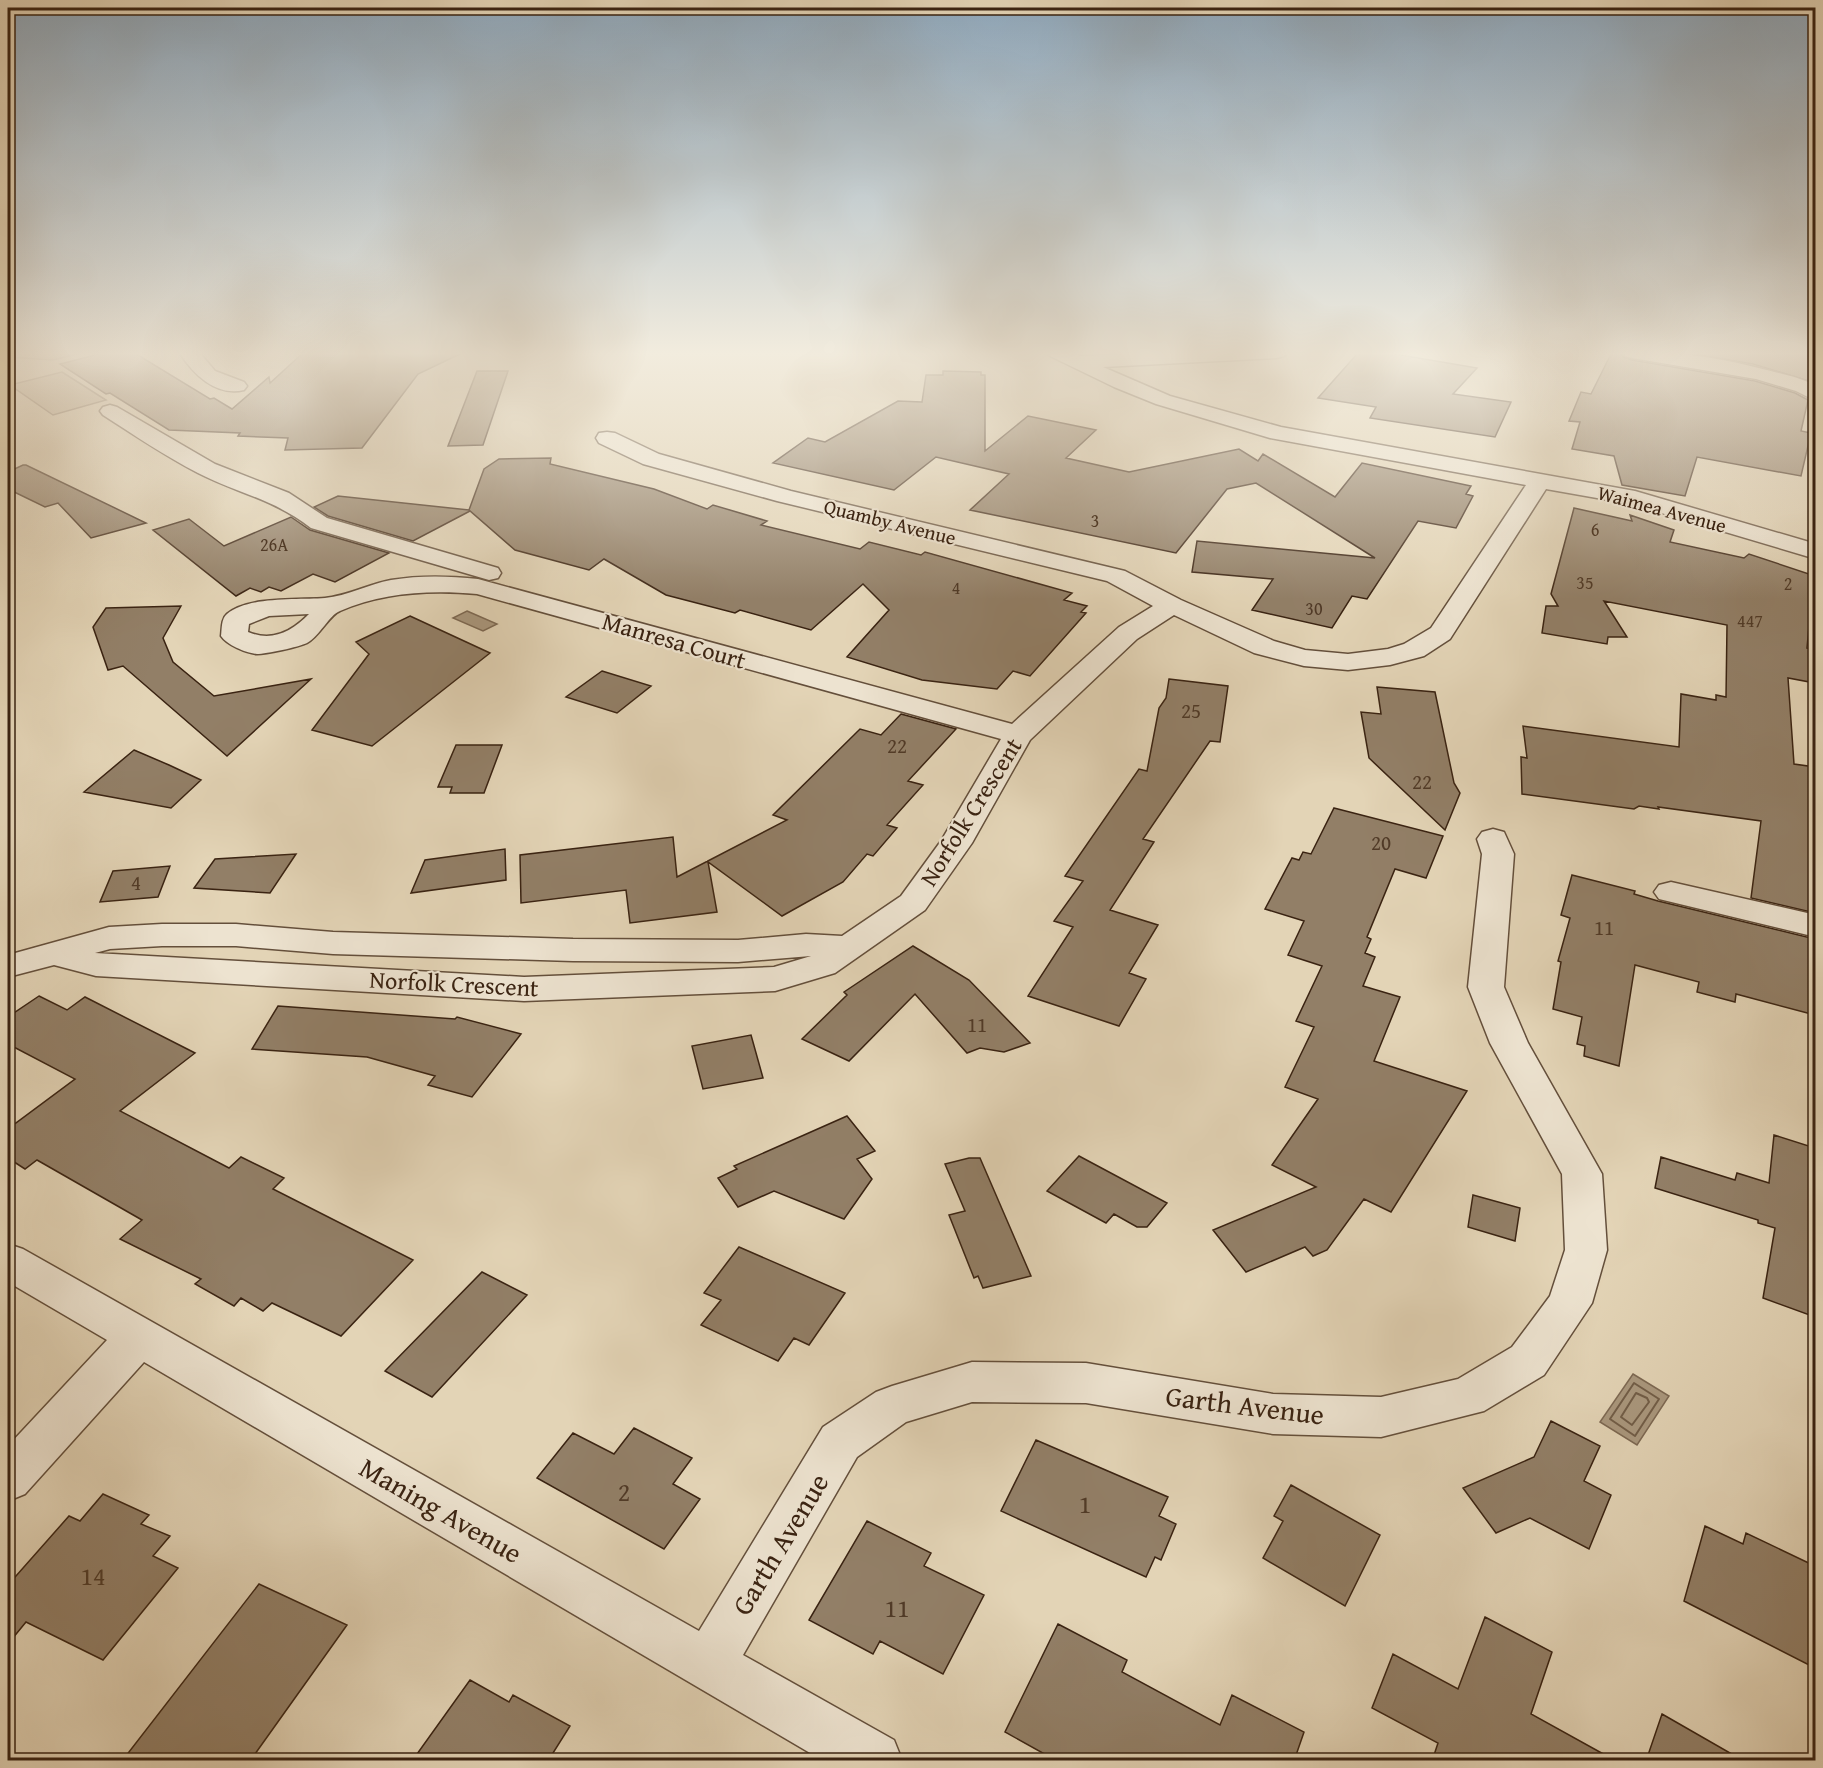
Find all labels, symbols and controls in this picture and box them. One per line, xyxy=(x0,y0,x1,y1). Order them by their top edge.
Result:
street label: Waimea Avenue xyxy=(1594,477,1730,540)
street label: Quamby Avenue xyxy=(821,491,959,552)
house number: 3 xyxy=(1091,507,1099,534)
house number: 6 xyxy=(1591,516,1599,543)
house number: 26A xyxy=(260,531,288,558)
house number: 35 xyxy=(1576,569,1594,596)
house number: 2 xyxy=(1784,570,1792,597)
house number: 4 xyxy=(952,574,960,601)
house number: 30 xyxy=(1305,595,1323,622)
street label: Manresa Court xyxy=(598,603,751,678)
house number: 447 xyxy=(1737,607,1763,634)
house number: 25 xyxy=(1181,695,1201,726)
house number: 22 xyxy=(887,730,907,761)
street label: Norfolk Crescent xyxy=(911,730,1031,893)
house number: 22 xyxy=(1412,766,1432,797)
house number: 20 xyxy=(1371,827,1391,858)
house number: 4 xyxy=(131,867,141,898)
house number: 11 xyxy=(1594,912,1614,943)
street label: Norfolk Crescent xyxy=(369,962,540,1005)
house number: 11 xyxy=(967,1009,987,1040)
street label: Garth Avenue xyxy=(1164,1374,1327,1435)
street label: Maning Avenue xyxy=(352,1446,530,1573)
street label: Garth Avenue xyxy=(721,1465,838,1622)
house number: 2 xyxy=(618,1472,630,1511)
house number: 1 xyxy=(1079,1484,1091,1523)
house number: 14 xyxy=(80,1556,106,1595)
house number: 11 xyxy=(884,1588,910,1627)

